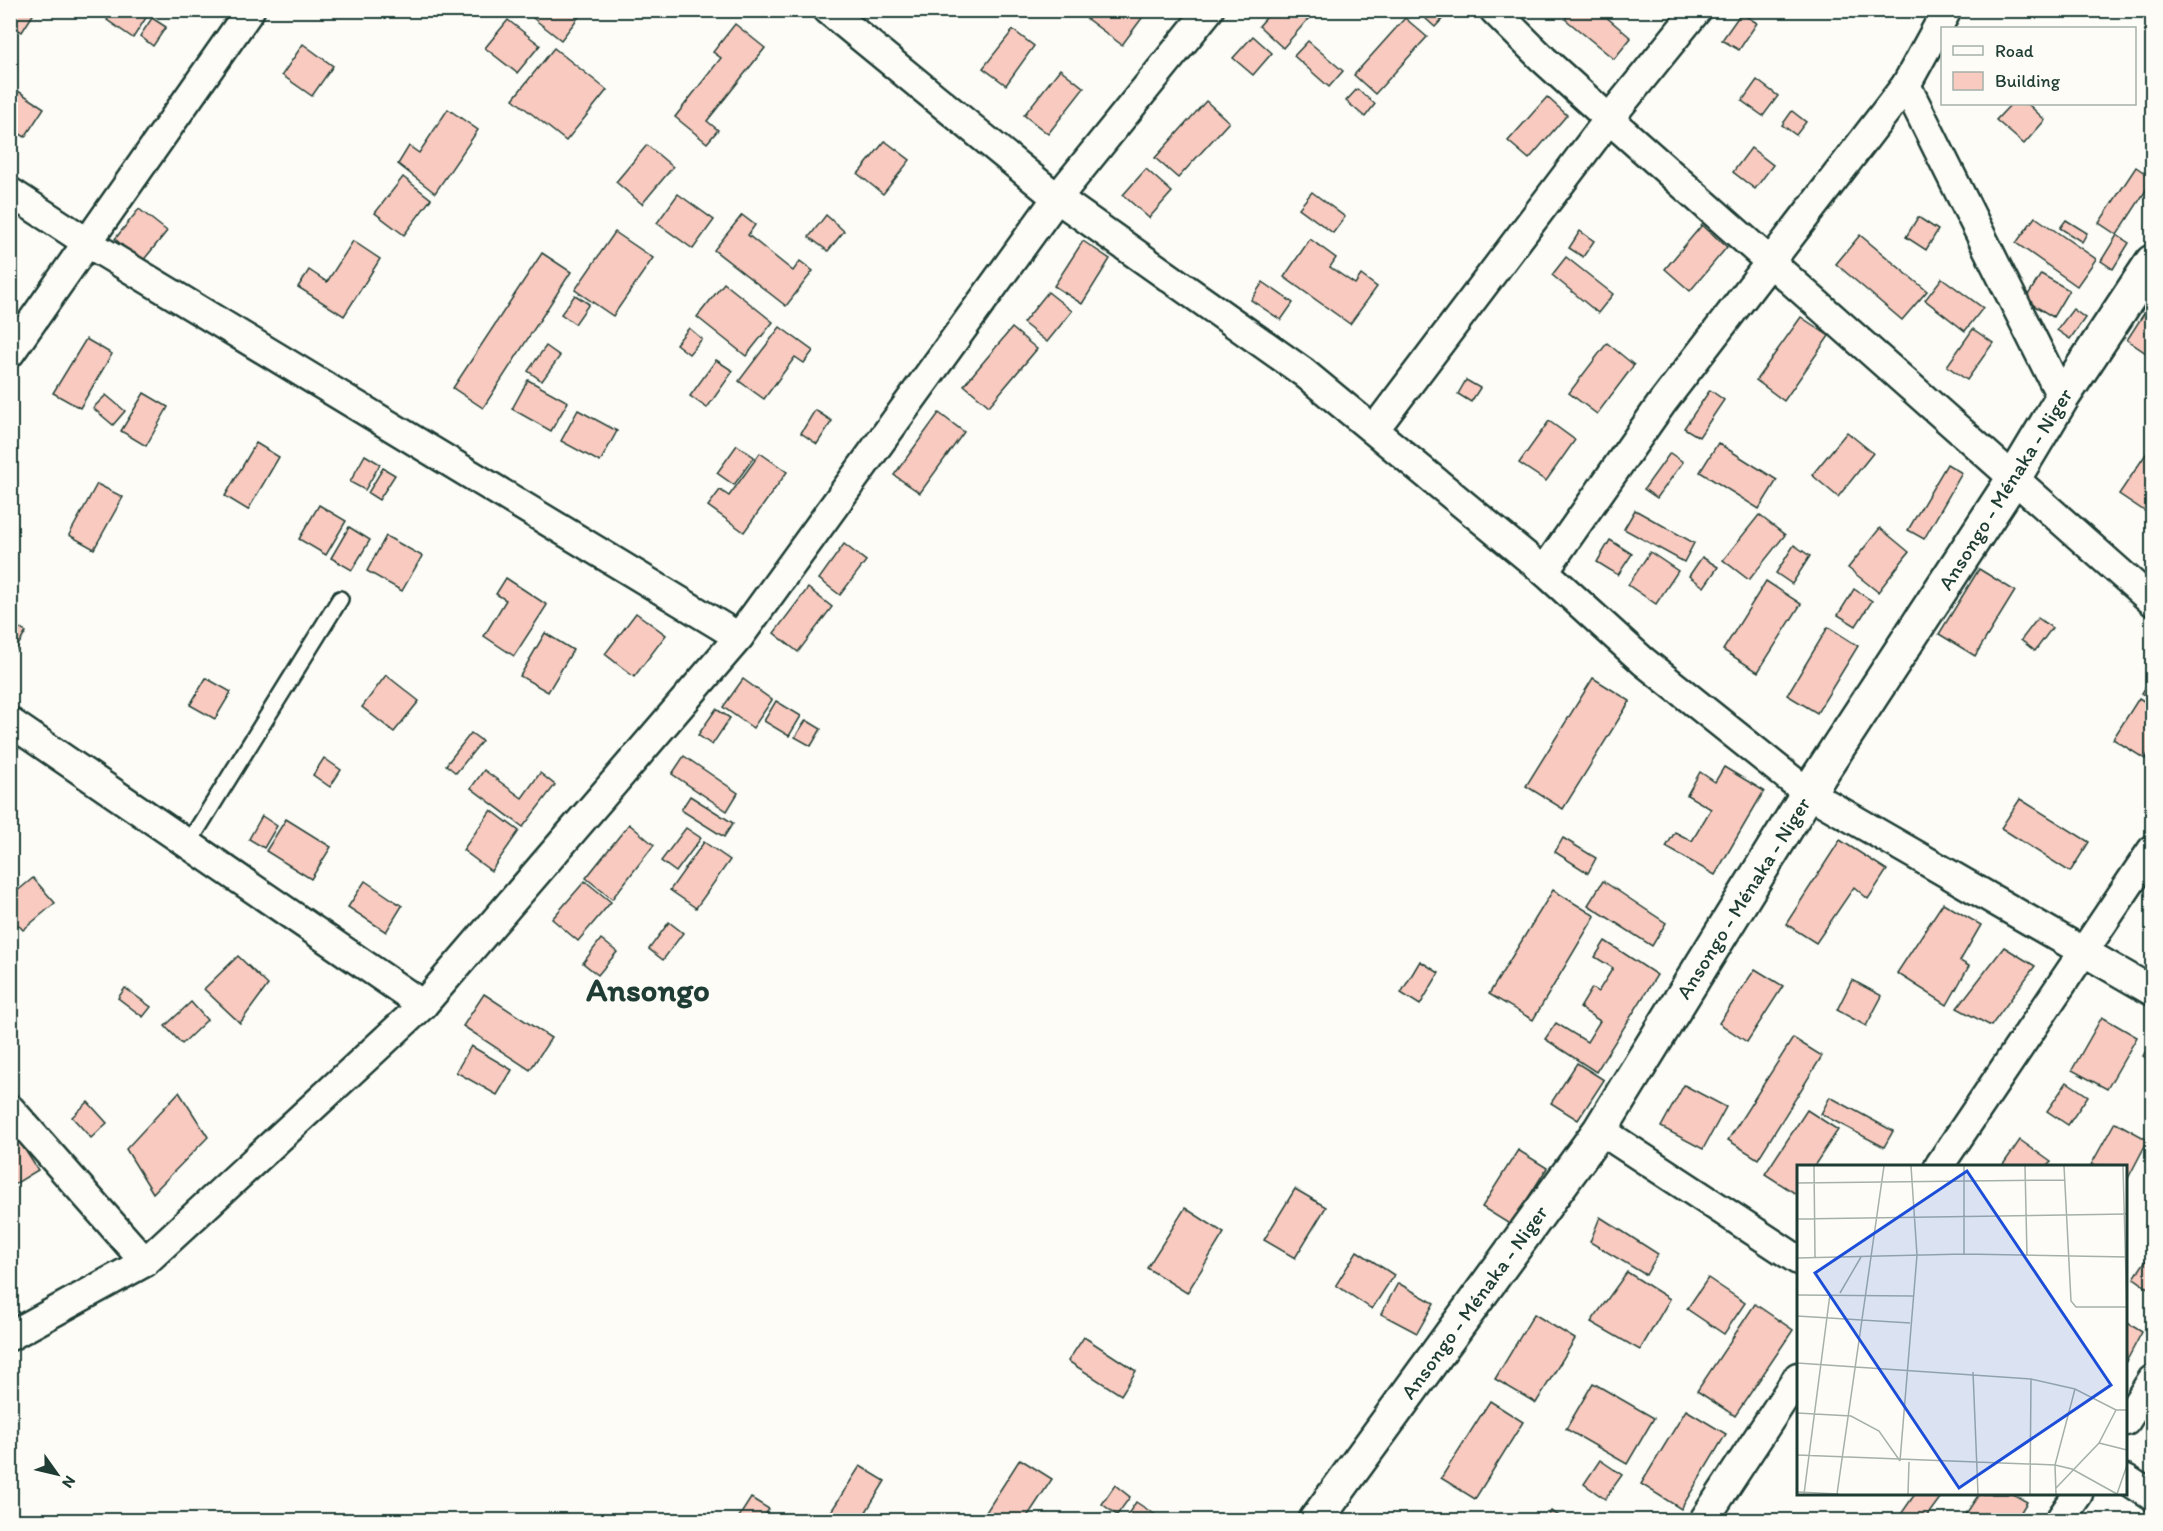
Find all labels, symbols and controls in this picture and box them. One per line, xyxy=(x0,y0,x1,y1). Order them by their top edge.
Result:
legend xyxy=(1941,27,2136,105)
text: Road xyxy=(1995,40,2034,62)
text: Building xyxy=(1995,70,2061,92)
street label: Ansongo - Ménaka - Niger xyxy=(1933,383,2077,594)
street label: Ansongo - Ménaka - Niger xyxy=(1671,792,1815,1003)
district label: Ansongo xyxy=(585,970,710,1009)
inset map xyxy=(1797,1165,2127,1495)
street label: Ansongo - Ménaka - Niger xyxy=(1395,1200,1553,1404)
north arrow xyxy=(27,1444,87,1504)
text: N xyxy=(58,1472,80,1492)

